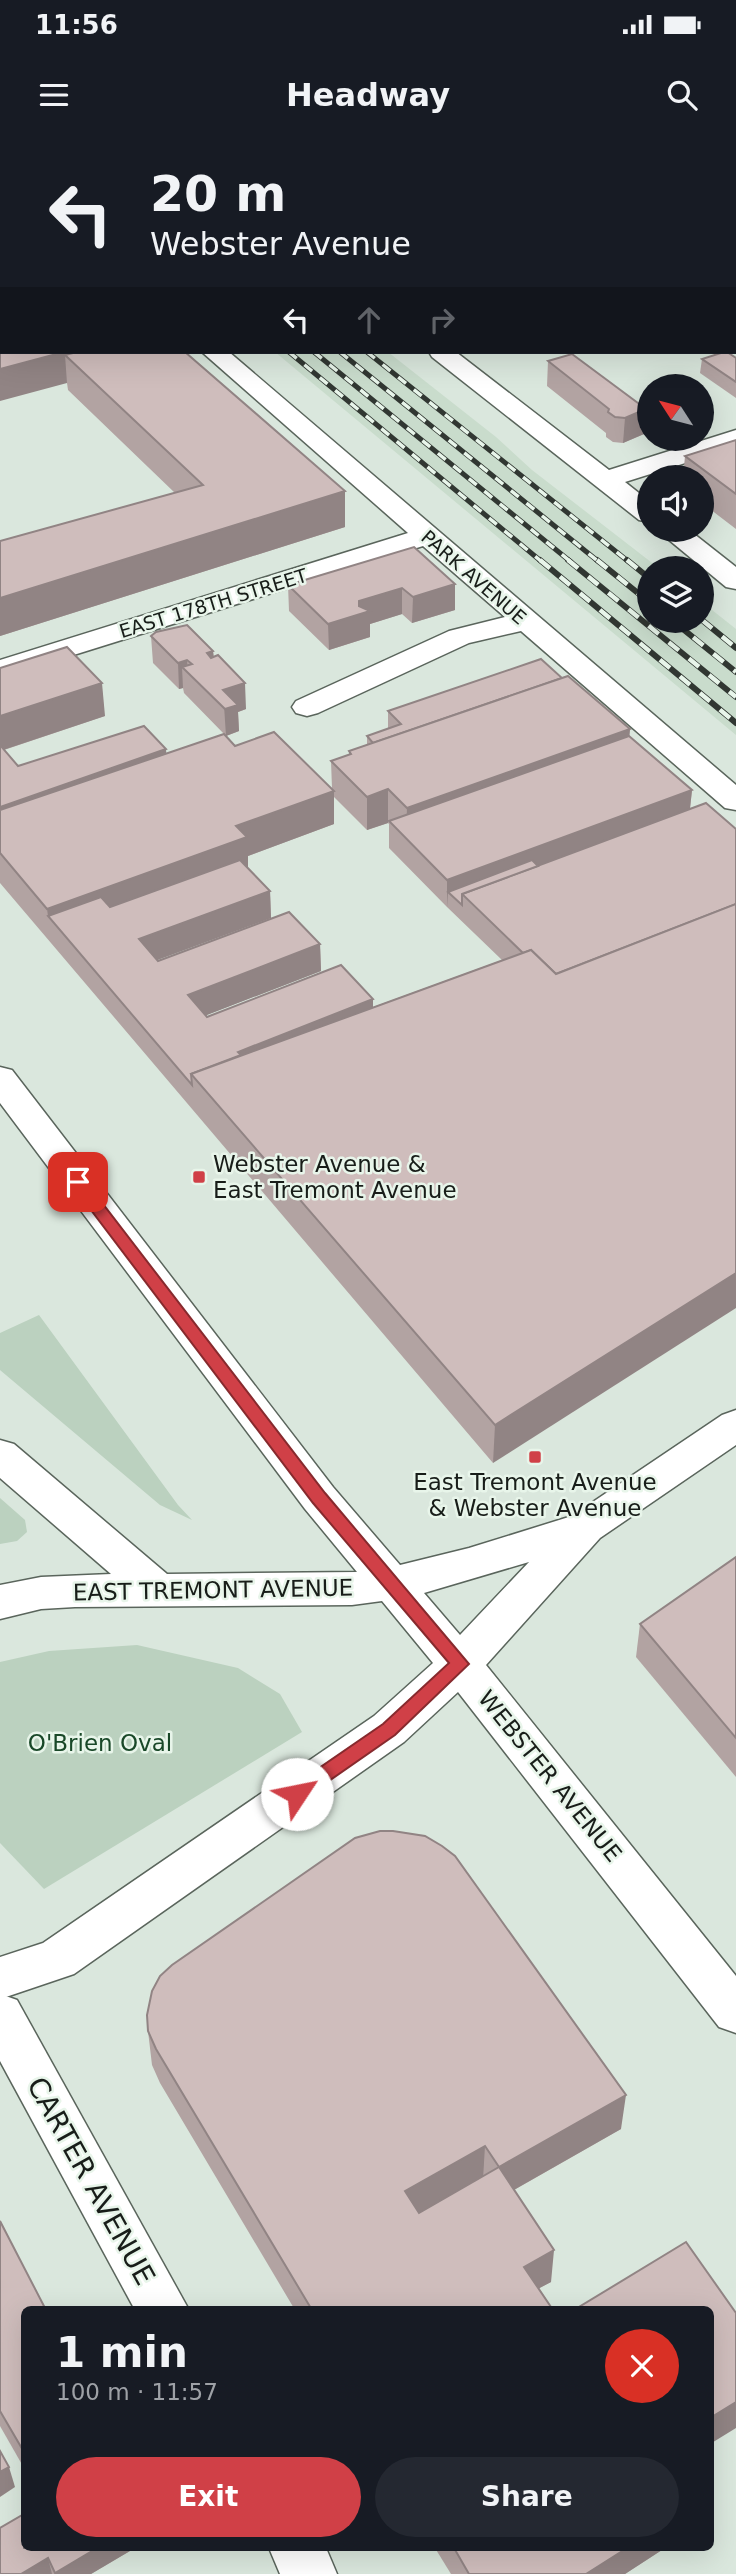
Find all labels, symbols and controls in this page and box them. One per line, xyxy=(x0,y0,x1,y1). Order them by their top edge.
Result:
text: 11:56 xyxy=(35,10,118,40)
icon: menu xyxy=(35,76,73,114)
text: Headway xyxy=(286,76,450,114)
icon: search xyxy=(663,76,701,114)
text: 20 m xyxy=(150,166,286,223)
icon: left xyxy=(35,168,126,259)
text: Webster Avenue xyxy=(150,225,411,263)
icon: left xyxy=(277,301,315,339)
icon: ahead xyxy=(350,301,388,339)
icon: right xyxy=(423,301,461,339)
north arrow xyxy=(637,374,714,452)
map controls xyxy=(637,374,714,633)
button: sound xyxy=(637,465,714,542)
street label: PARK AVENUE xyxy=(417,525,531,629)
button: layers xyxy=(637,556,714,633)
street label: EAST 178TH STREET xyxy=(116,564,310,642)
place label: Webster Avenue & East Tremont Avenue xyxy=(213,1151,457,1203)
pin xyxy=(48,1152,108,1212)
icon: arrive xyxy=(59,1163,97,1201)
marker: Webster Avenue & East Tremont Avenue xyxy=(191,1169,207,1185)
marker: East Tremont Avenue & Webster Avenue xyxy=(527,1449,543,1465)
place label: East Tremont Avenue & Webster Avenue xyxy=(413,1469,657,1521)
street label: EAST TREMONT AVENUE xyxy=(73,1575,353,1605)
street label: WEBSTER AVENUE xyxy=(473,1685,627,1867)
park label: O'Brien Oval xyxy=(28,1730,172,1756)
position arrow xyxy=(260,1757,334,1831)
street label: CARTER AVENUE xyxy=(20,2071,162,2291)
text: 1 min xyxy=(56,2328,188,2377)
button: close xyxy=(605,2329,679,2403)
text: 100 m · 11:57 xyxy=(56,2379,218,2405)
button: Exit xyxy=(56,2457,361,2537)
button: Share xyxy=(375,2457,679,2537)

